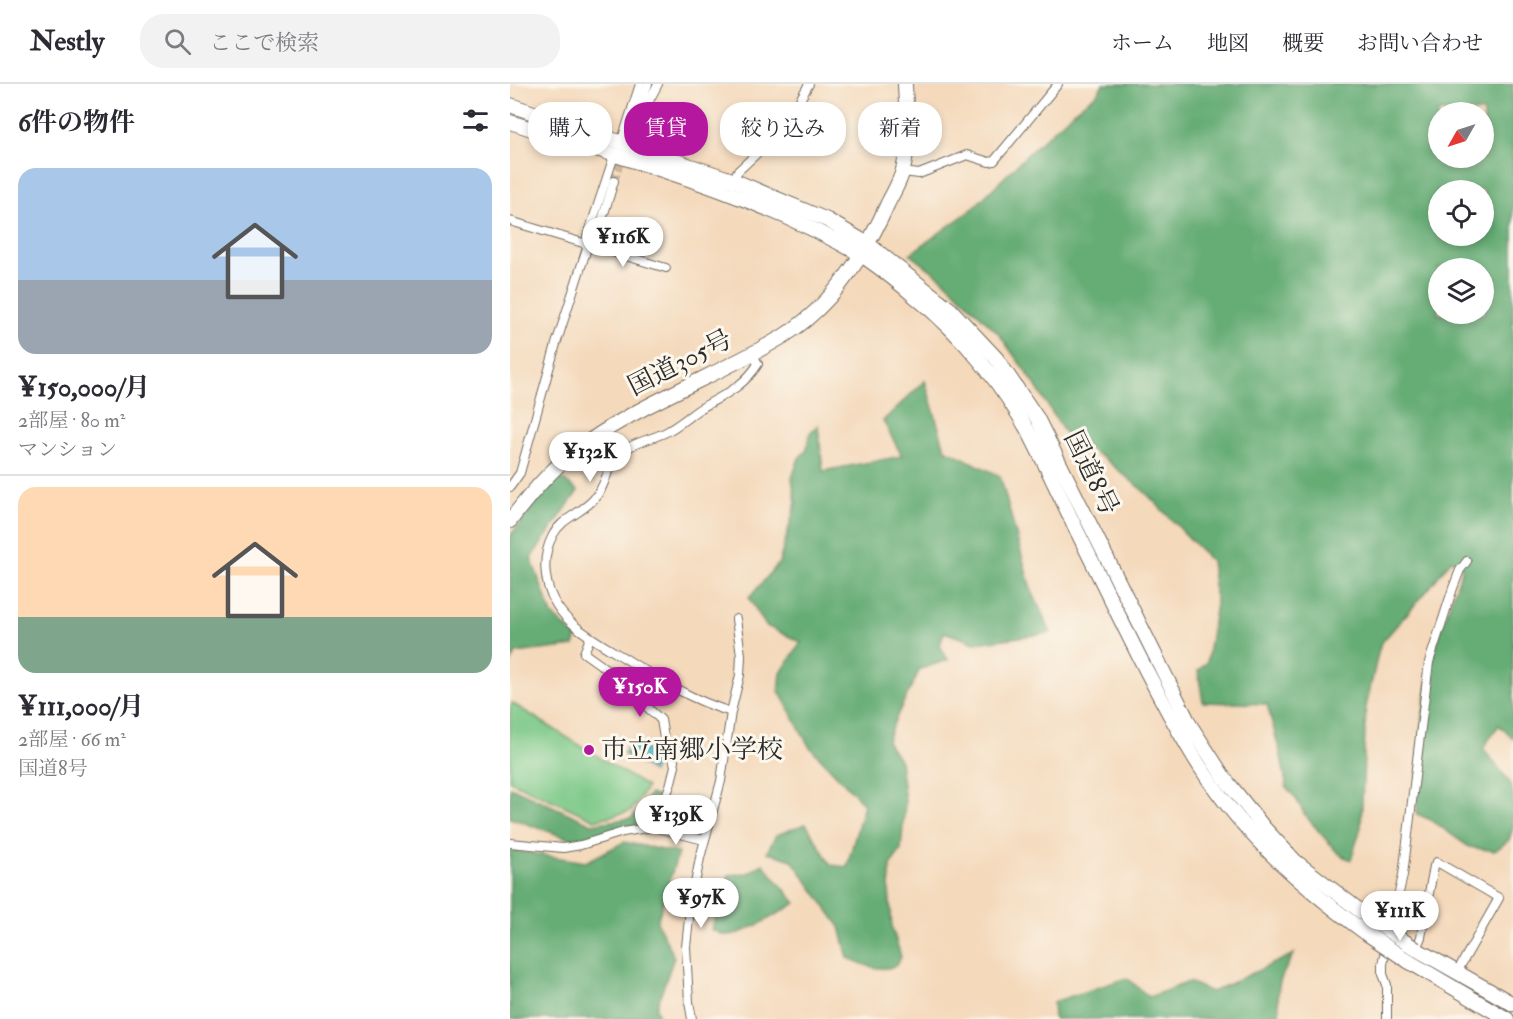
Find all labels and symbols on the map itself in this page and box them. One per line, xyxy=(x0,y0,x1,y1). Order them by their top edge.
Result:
north arrow xyxy=(1428,102,1494,168)
pin: ¥116K xyxy=(581,217,665,268)
street label: 国道305号 xyxy=(623,323,737,403)
street label: 国道8号 xyxy=(1057,425,1125,521)
pin: ¥132K xyxy=(548,432,632,483)
pin: ¥150K xyxy=(598,667,682,718)
place label: 市立南郷小学校 xyxy=(601,734,783,766)
marker: 市立南郷小学校 xyxy=(582,743,596,757)
pin: ¥139K xyxy=(634,795,718,846)
pin: ¥97K xyxy=(665,878,737,929)
pin: ¥111K xyxy=(1358,891,1442,942)

